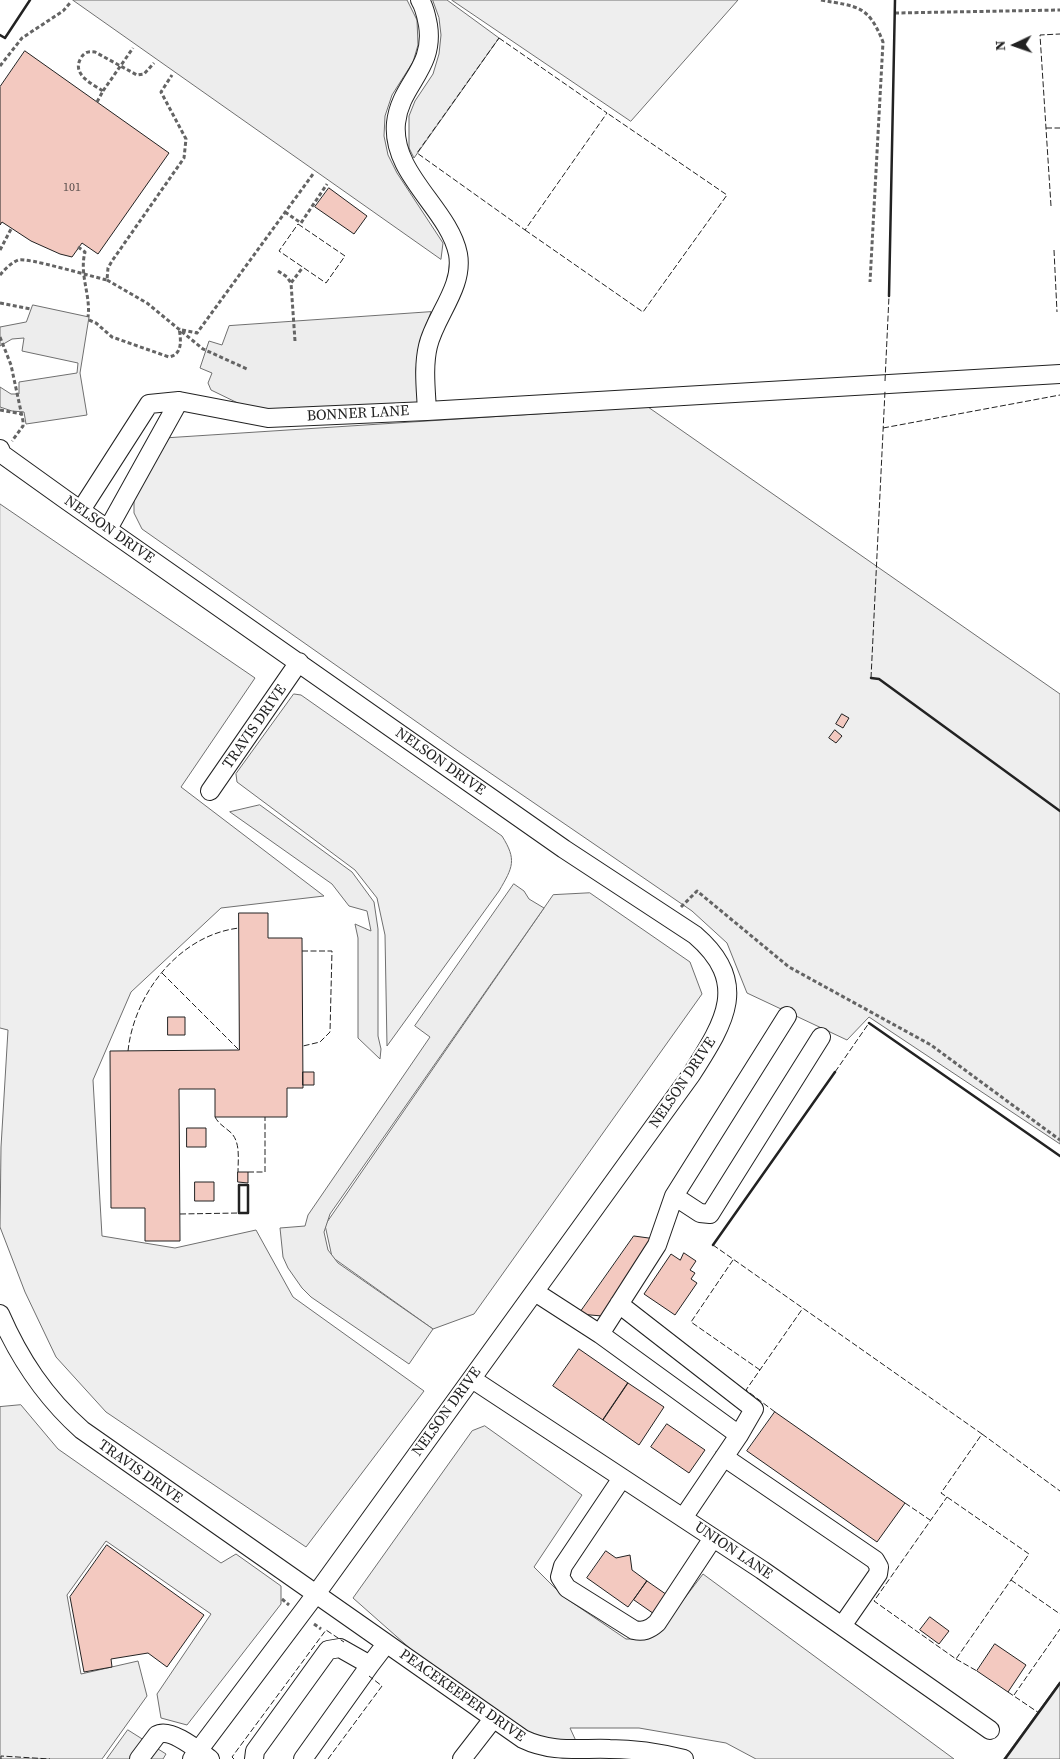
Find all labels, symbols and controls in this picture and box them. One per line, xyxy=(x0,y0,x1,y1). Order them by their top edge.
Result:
north arrow xyxy=(990,20,1040,70)
text: N xyxy=(990,40,1010,51)
house number: 101 xyxy=(63,181,81,195)
street label: BONNER LANE xyxy=(306,402,410,426)
street label: NELSON DRIVE xyxy=(61,492,157,568)
street label: TRAVIS DRIVE xyxy=(219,681,291,773)
street label: NELSON DRIVE xyxy=(392,724,488,800)
street label: NELSON DRIVE xyxy=(646,1034,720,1132)
street label: NELSON DRIVE xyxy=(409,1364,485,1460)
street label: TRAVIS DRIVE xyxy=(94,1436,186,1508)
street label: UNION LANE xyxy=(691,1518,775,1584)
street label: PEACEKEEPER DRIVE xyxy=(396,1646,528,1746)

